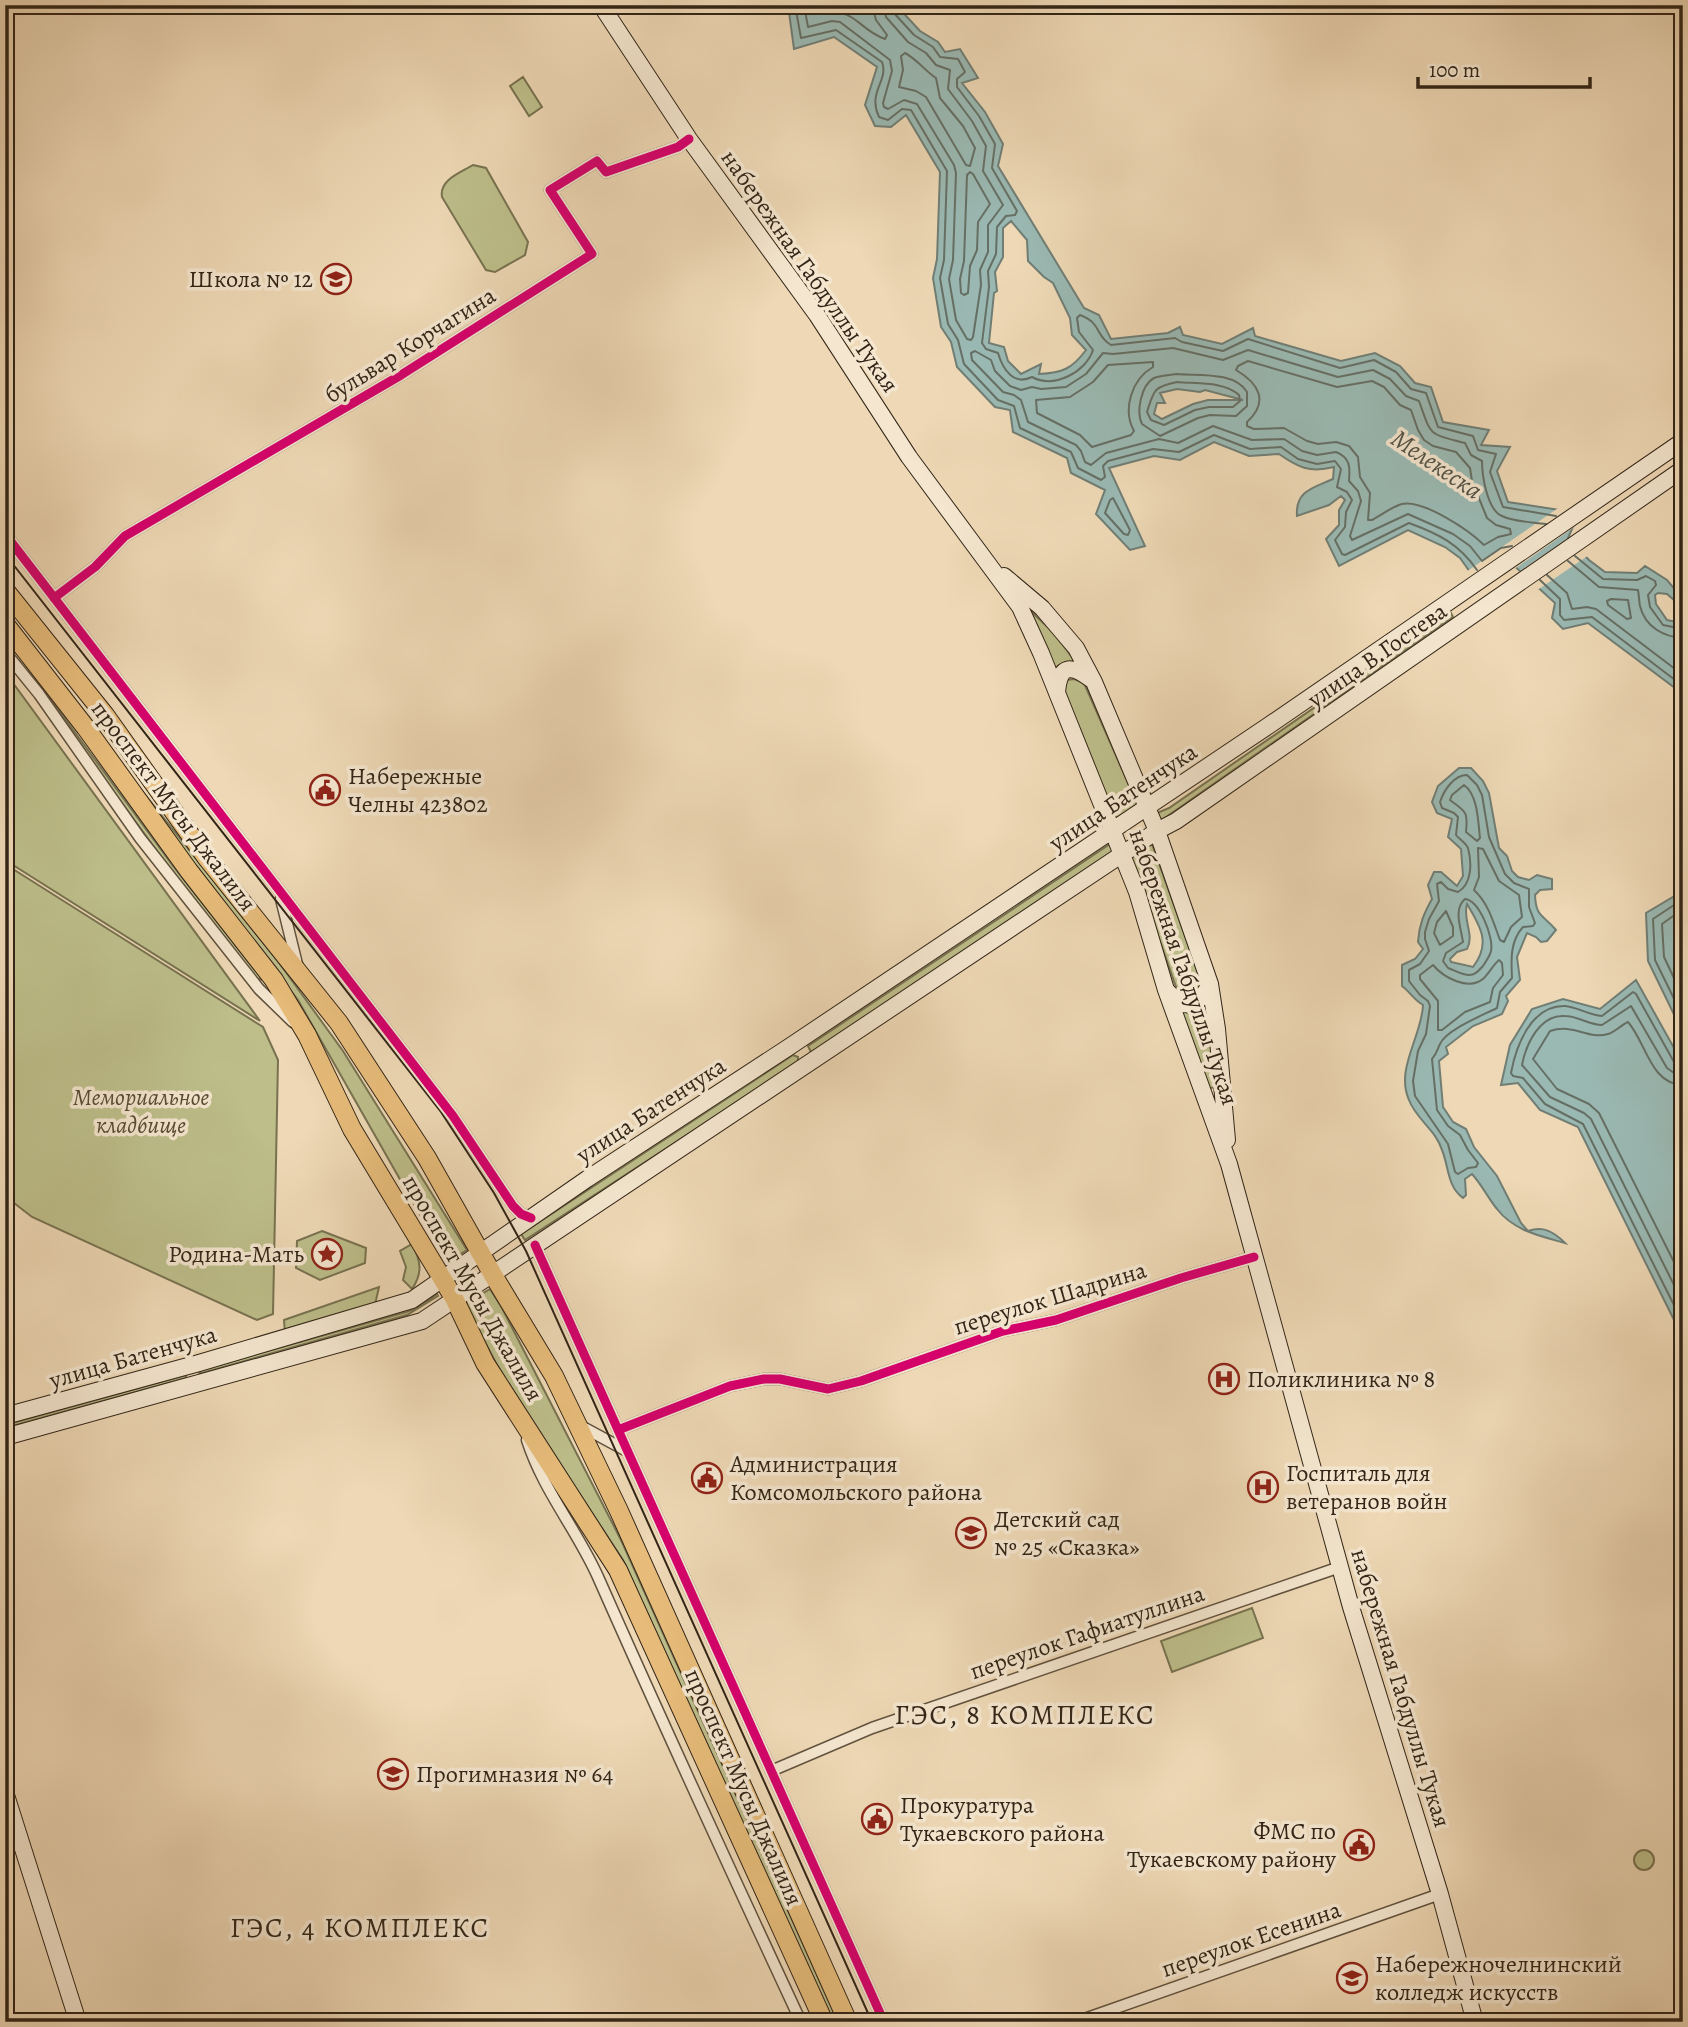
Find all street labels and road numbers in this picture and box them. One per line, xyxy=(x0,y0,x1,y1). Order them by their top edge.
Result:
street label: набережная Габдуллы Тукая xyxy=(714,143,906,399)
street label: бульвар Корчагина xyxy=(318,279,502,411)
street label: улица В.Гостева xyxy=(1300,595,1453,716)
street label: проспект Мусы Джалиля xyxy=(84,694,264,918)
street label: улица Батенчука xyxy=(1042,736,1203,859)
street label: набережная Габдуллы Тукая xyxy=(1122,825,1246,1109)
street label: улица Батенчука xyxy=(569,1050,732,1171)
street label: проспект Мусы Джалиля xyxy=(395,1169,551,1407)
street label: переулок Шадрина xyxy=(950,1253,1150,1343)
street label: улица Батенчука xyxy=(45,1318,220,1396)
street label: набережная Габдуллы Тукая xyxy=(1343,1545,1459,1831)
street label: переулок Гафиатуллина xyxy=(966,1577,1208,1687)
street label: проспект Мусы Джалиля xyxy=(677,1663,811,1911)
street label: переулок Есенина xyxy=(1157,1893,1345,1985)

